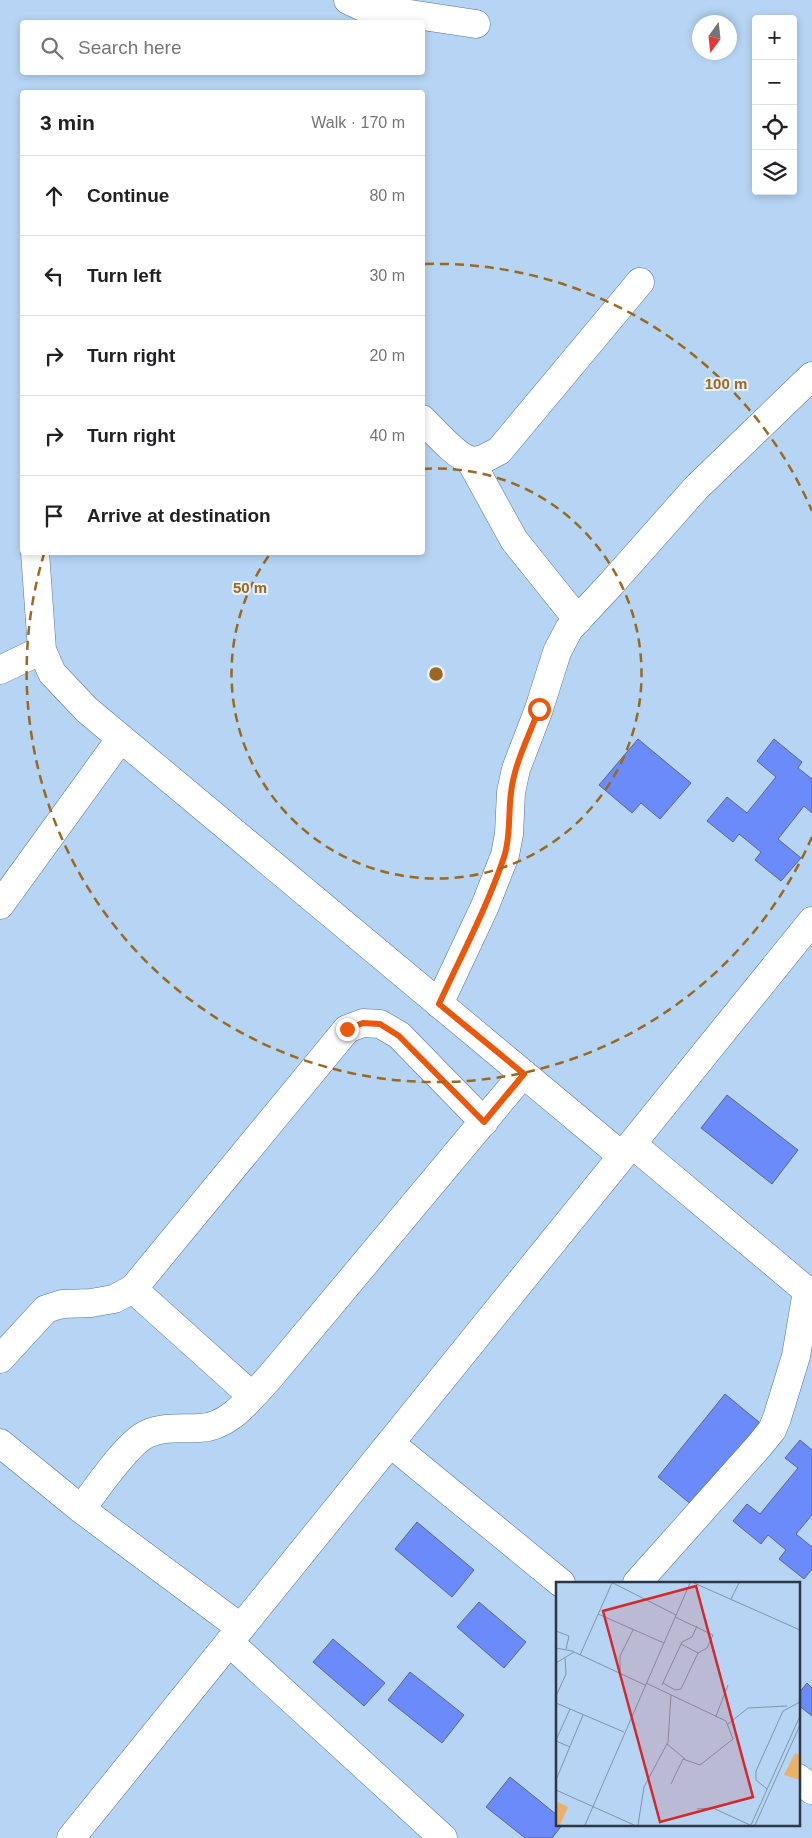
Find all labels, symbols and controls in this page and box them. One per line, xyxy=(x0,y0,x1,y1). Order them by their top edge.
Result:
north arrow xyxy=(692,15,737,60)
map controls xyxy=(752,15,797,195)
button: + xyxy=(752,15,797,60)
search box xyxy=(20,20,425,75)
icon: search xyxy=(38,34,66,62)
text: Search here xyxy=(78,37,182,58)
button: − xyxy=(752,60,797,105)
button: locate xyxy=(752,105,797,150)
text: 3 min xyxy=(40,111,95,134)
text: Walk · 170 m xyxy=(311,114,405,131)
button: layers xyxy=(752,150,797,195)
icon: ahead xyxy=(40,182,68,210)
text: Continue xyxy=(87,185,169,206)
text: 80 m xyxy=(369,187,405,204)
icon: left xyxy=(40,262,68,290)
text: Turn left xyxy=(87,265,162,286)
text: 30 m xyxy=(369,267,405,284)
icon: right xyxy=(40,342,68,370)
text: Turn right xyxy=(87,345,175,366)
text: 20 m xyxy=(369,347,405,364)
text: 100 m xyxy=(705,375,747,392)
icon: right xyxy=(40,422,68,450)
text: Turn right xyxy=(87,425,175,446)
text: 40 m xyxy=(369,427,405,444)
icon: arrive xyxy=(40,502,68,530)
text: Arrive at destination xyxy=(87,505,271,526)
text: 50 m xyxy=(233,579,267,596)
centre of rings xyxy=(427,665,445,683)
route start xyxy=(528,698,551,721)
route end xyxy=(336,1018,359,1041)
inset map xyxy=(556,1582,800,1826)

